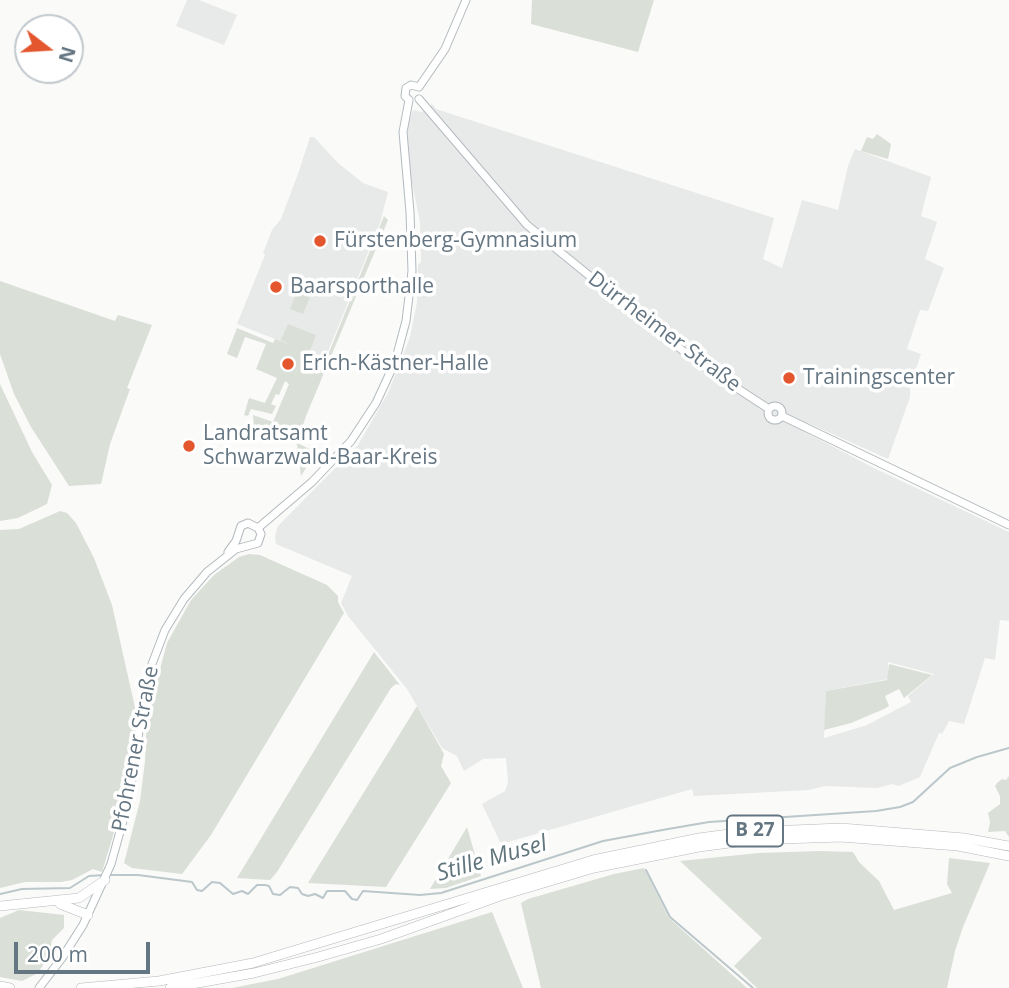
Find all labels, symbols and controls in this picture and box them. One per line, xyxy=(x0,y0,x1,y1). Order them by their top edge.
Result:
north arrow xyxy=(14,14,84,84)
text: N xyxy=(52,43,82,66)
place label: Fürstenberg-Gymnasium xyxy=(334,228,577,254)
marker: Fürstenberg-Gymnasium xyxy=(312,233,328,249)
street label: Dürrheimer Straße xyxy=(583,266,745,398)
place label: Baarsporthalle xyxy=(290,274,434,300)
marker: Baarsporthalle xyxy=(268,279,284,295)
place label: Erich-Kästner-Halle xyxy=(302,351,489,377)
marker: Erich-Kästner-Halle xyxy=(280,356,296,372)
place label: Trainingscenter xyxy=(803,365,955,391)
marker: Trainingscenter xyxy=(781,370,797,386)
place label: Landratsamt Schwarzwald-Baar-Kreis xyxy=(203,421,437,471)
marker: Landratsamt Schwarzwald-Baar-Kreis xyxy=(181,438,197,454)
street label: Pfohrener Straße xyxy=(108,664,164,834)
road number: B 27 xyxy=(727,816,783,846)
water label: Stille Musel xyxy=(434,830,550,888)
scale bar xyxy=(18,928,154,972)
text: 200 m xyxy=(27,940,88,968)

